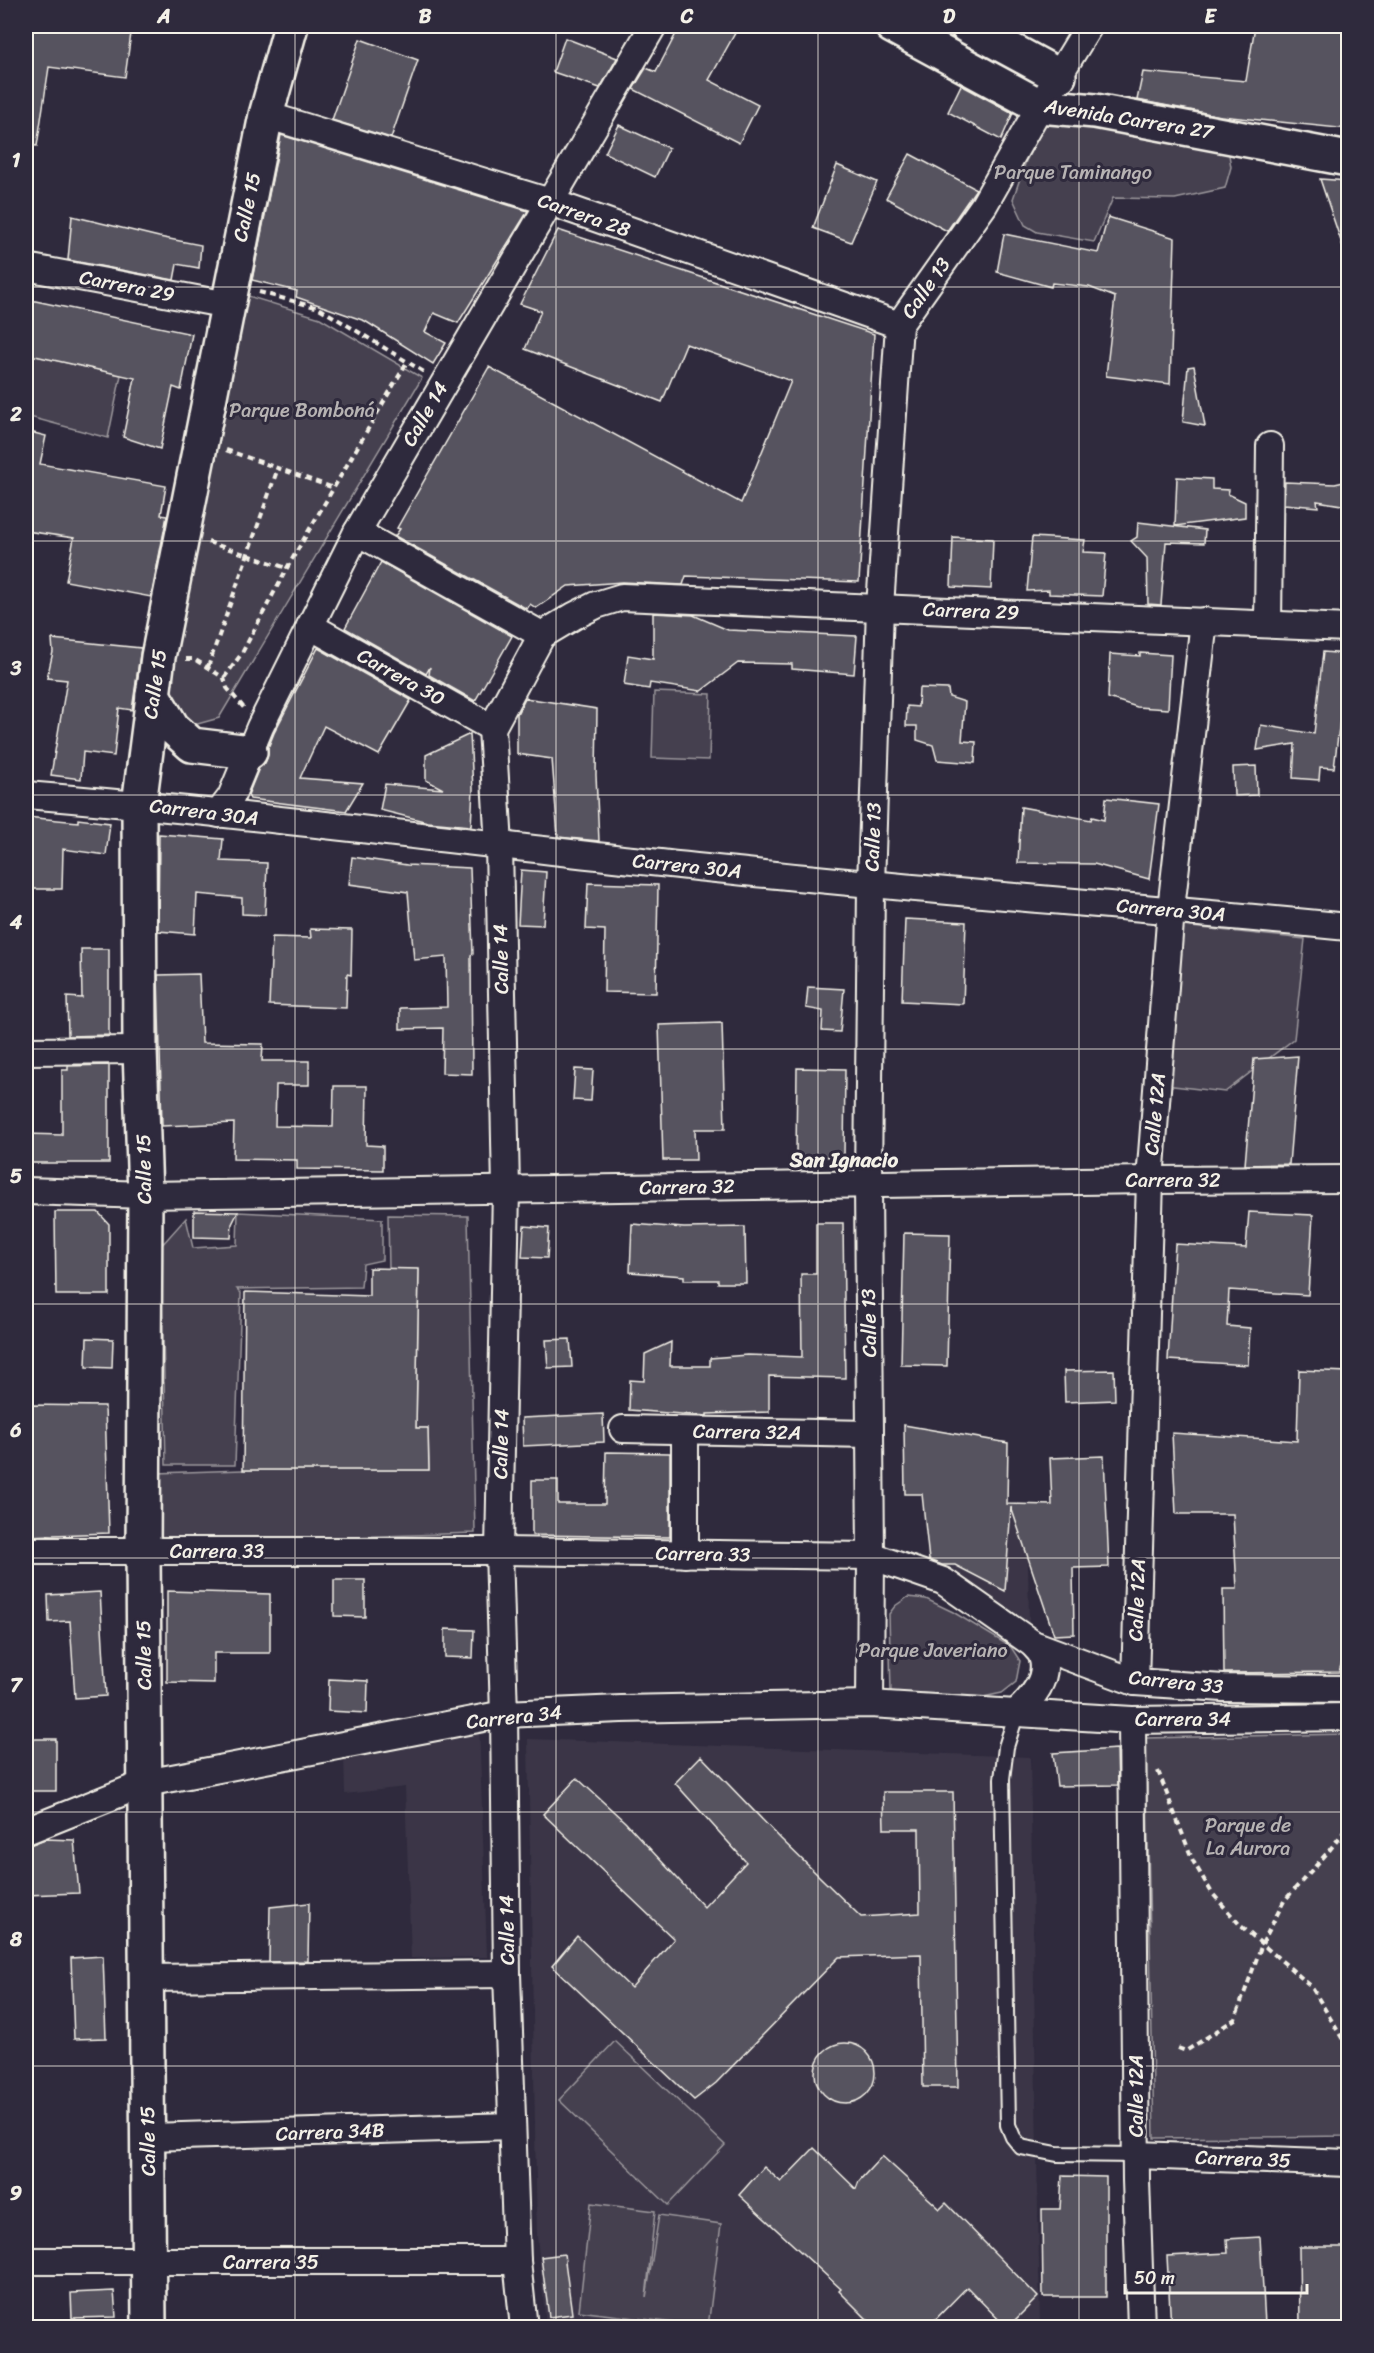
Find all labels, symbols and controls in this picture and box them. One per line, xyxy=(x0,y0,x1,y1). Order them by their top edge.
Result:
text: A xyxy=(156,0,171,34)
text: B xyxy=(419,0,432,34)
text: C xyxy=(680,0,694,34)
text: D xyxy=(943,0,956,34)
text: E xyxy=(1204,0,1217,34)
street label: Avenida Carrera 27 xyxy=(1041,88,1217,150)
text: 1 xyxy=(12,143,21,178)
park label: Parque Taminango xyxy=(994,155,1152,190)
street label: Calle 15 xyxy=(223,169,271,245)
street label: Carrera 28 xyxy=(533,183,635,247)
street label: Calle 13 xyxy=(892,250,960,326)
street label: Carrera 29 xyxy=(76,260,178,312)
street label: Calle 14 xyxy=(392,375,458,453)
park label: Parque Bomboná xyxy=(229,393,375,428)
text: 2 xyxy=(9,397,22,432)
street label: Carrera 29 xyxy=(922,592,1020,630)
street label: Carrera 30 xyxy=(350,638,452,716)
street label: Calle 15 xyxy=(133,647,177,721)
text: 3 xyxy=(10,651,22,686)
street label: Carrera 30A xyxy=(148,788,260,836)
street label: Calle 13 xyxy=(854,802,892,872)
street label: Carrera 30A xyxy=(631,843,743,889)
street label: Carrera 30A xyxy=(1115,888,1227,932)
text: 4 xyxy=(9,905,23,940)
street label: Calle 14 xyxy=(483,923,519,995)
street label: Calle 12A xyxy=(1134,1071,1176,1157)
street label: Calle 15 xyxy=(126,1134,162,1204)
district label: San Ignacio xyxy=(789,1141,898,1179)
text: 5 xyxy=(10,1159,22,1194)
street label: Carrera 32 xyxy=(1125,1163,1221,1198)
street label: Carrera 32 xyxy=(639,1169,735,1205)
street label: Calle 13 xyxy=(851,1288,887,1358)
street label: Calle 14 xyxy=(483,1408,519,1480)
text: 6 xyxy=(9,1413,22,1448)
street label: Carrera 32A xyxy=(693,1414,801,1450)
street label: Carrera 33 xyxy=(170,1534,264,1569)
street label: Carrera 33 xyxy=(655,1536,751,1572)
street label: Calle 12A xyxy=(1118,1558,1156,1642)
street label: Calle 15 xyxy=(126,1620,162,1690)
park label: Parque Javeriano xyxy=(858,1633,1008,1668)
street label: Carrera 33 xyxy=(1127,1660,1225,1704)
text: 7 xyxy=(10,1668,23,1703)
street label: Carrera 34 xyxy=(464,1695,564,1739)
street label: Carrera 34 xyxy=(1135,1702,1231,1737)
park label: Parque de La Aurora xyxy=(1205,1808,1291,1866)
street label: Calle 14 xyxy=(489,1894,525,1966)
text: 8 xyxy=(9,1922,23,1957)
street label: Calle 12A xyxy=(1119,2055,1154,2137)
street label: Calle 15 xyxy=(130,2106,166,2176)
street label: Carrera 34B xyxy=(275,2113,385,2151)
street label: Carrera 35 xyxy=(1194,2140,1292,2178)
text: 9 xyxy=(10,2176,22,2211)
street label: Carrera 35 xyxy=(223,2245,319,2280)
scale bar xyxy=(1125,2257,1306,2295)
text: 50 m xyxy=(1134,2262,1175,2294)

